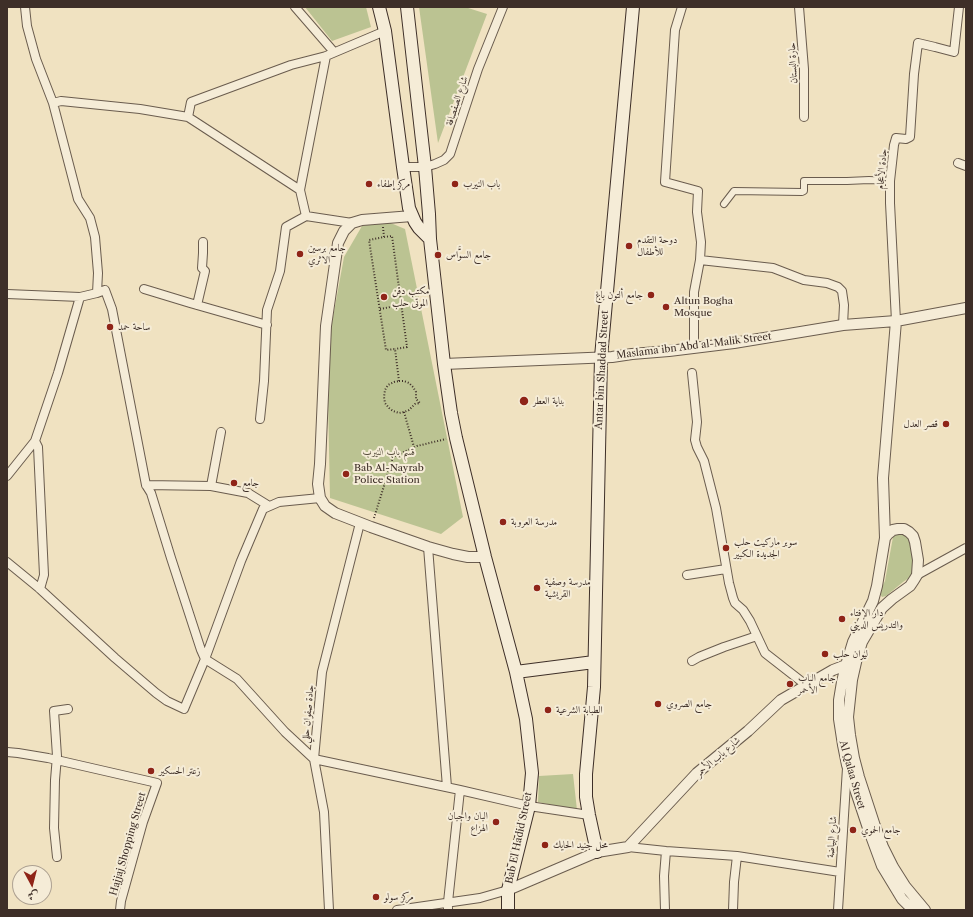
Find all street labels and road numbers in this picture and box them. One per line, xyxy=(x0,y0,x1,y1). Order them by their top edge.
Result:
street label: حارة البستان xyxy=(786,42,800,84)
street label: شارع الصفصافة xyxy=(443,75,471,127)
street label: جادة الأعجام xyxy=(874,148,890,190)
street label: Antar bin Shaddad Street xyxy=(593,310,611,430)
street label: Maslama ibn Abd al-Malik Street xyxy=(616,331,772,361)
street label: جادة صفوان حللي xyxy=(299,684,317,744)
street label: شارع باب الأحمر xyxy=(693,734,743,780)
street label: Al Qalaa Street xyxy=(836,739,868,811)
street label: Hajjaj Shopping Street xyxy=(107,791,149,897)
street label: Bab El Hadid Street xyxy=(503,791,535,885)
street label: شارع البياضة xyxy=(825,816,839,858)

